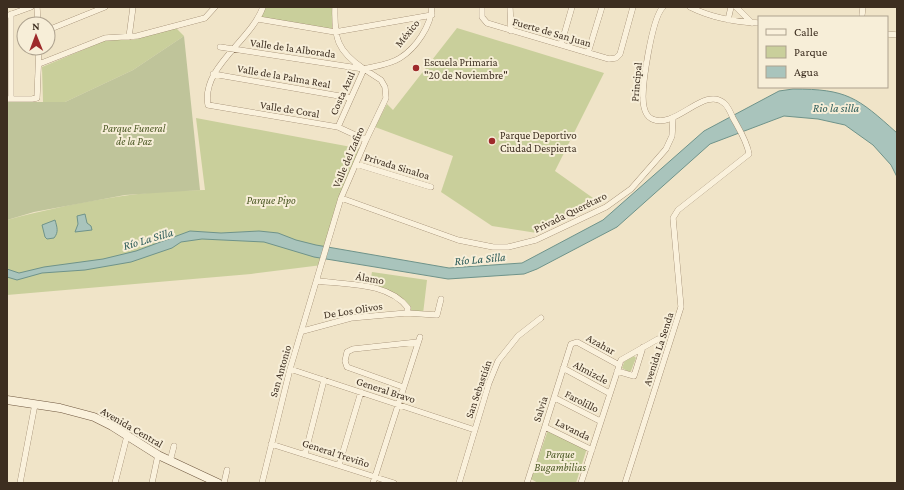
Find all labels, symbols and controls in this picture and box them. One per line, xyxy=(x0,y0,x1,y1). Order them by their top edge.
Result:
street label: Fuerte de San Juan xyxy=(511,15,593,50)
north arrow xyxy=(16,16,56,56)
street label: México xyxy=(392,16,422,49)
legend xyxy=(758,16,888,88)
text: N xyxy=(32,20,40,32)
text: Calle xyxy=(794,25,818,39)
street label: Valle de la Alborada xyxy=(249,36,337,60)
text: Parque xyxy=(794,45,827,59)
place label: Escuela Primaria "20 de Noviembre" xyxy=(424,56,508,81)
street label: Valle de la Palma Real xyxy=(236,62,332,90)
street label: Principal xyxy=(628,62,645,102)
marker: Escuela Primaria "20 de Noviembre" xyxy=(411,63,421,73)
text: Agua xyxy=(794,65,819,79)
street label: Costa Azul xyxy=(327,69,357,117)
street label: Valle de Coral xyxy=(260,98,321,120)
water label: Rio la silla xyxy=(813,101,860,115)
park label: Parque Funeral de la Paz xyxy=(103,122,166,147)
street label: Valle del Zafiro xyxy=(330,124,366,189)
place label: Parque Deportivo Ciudad Despierta xyxy=(500,129,577,155)
marker: Parque Deportivo Ciudad Despierta xyxy=(487,136,497,146)
street label: Privada Sinaloa xyxy=(363,150,431,182)
street label: Privada Querétaro xyxy=(532,189,609,235)
park label: Parque Pipo xyxy=(246,194,296,207)
water label: Río La Silla xyxy=(121,225,175,253)
water label: Río La Silla xyxy=(454,250,507,268)
street label: Álamo xyxy=(355,270,386,286)
street label: De Los Olivos xyxy=(323,299,383,321)
street label: Avenida La Senda xyxy=(640,311,676,387)
street label: Azahar xyxy=(585,331,618,357)
street label: San Antonio xyxy=(267,343,293,398)
street label: San Sebastián xyxy=(462,358,494,420)
street label: Almizcle xyxy=(572,358,611,386)
street label: General Bravo xyxy=(355,375,418,405)
street label: Farolillo xyxy=(563,387,601,415)
street label: Salvia xyxy=(530,395,550,423)
street label: Avenida Central xyxy=(99,404,165,450)
street label: Lavanda xyxy=(554,415,592,443)
street label: General Treviño xyxy=(301,436,372,470)
park label: Parque Bugambilias xyxy=(534,448,586,474)

